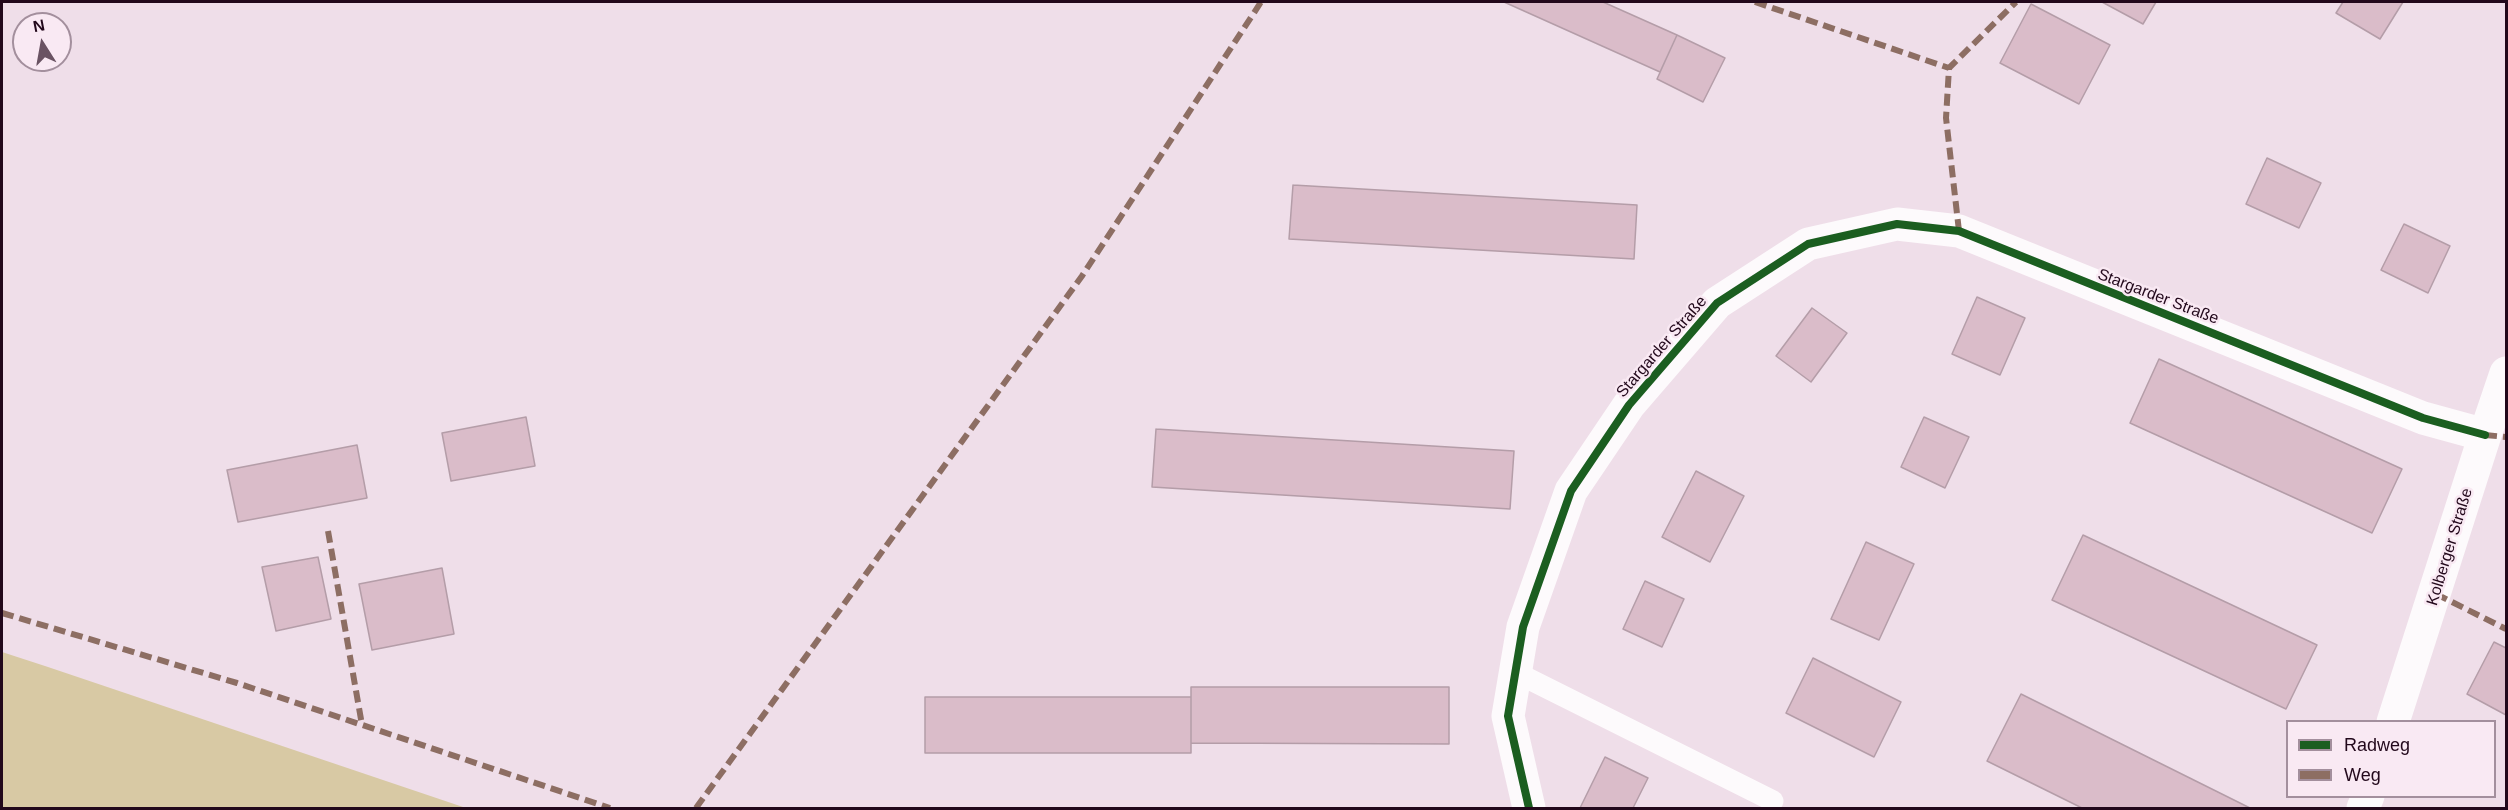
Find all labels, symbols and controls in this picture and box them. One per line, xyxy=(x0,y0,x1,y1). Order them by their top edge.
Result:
north arrow xyxy=(12,12,72,72)
text: N xyxy=(32,16,46,35)
street label: Stargarder Straße xyxy=(2095,265,2221,329)
street label: Stargarder Straße xyxy=(1613,292,1711,402)
street label: Kolberger Straße xyxy=(2423,486,2477,608)
legend xyxy=(2286,720,2496,798)
text: Radweg xyxy=(2344,735,2410,755)
text: Weg xyxy=(2344,765,2381,785)

